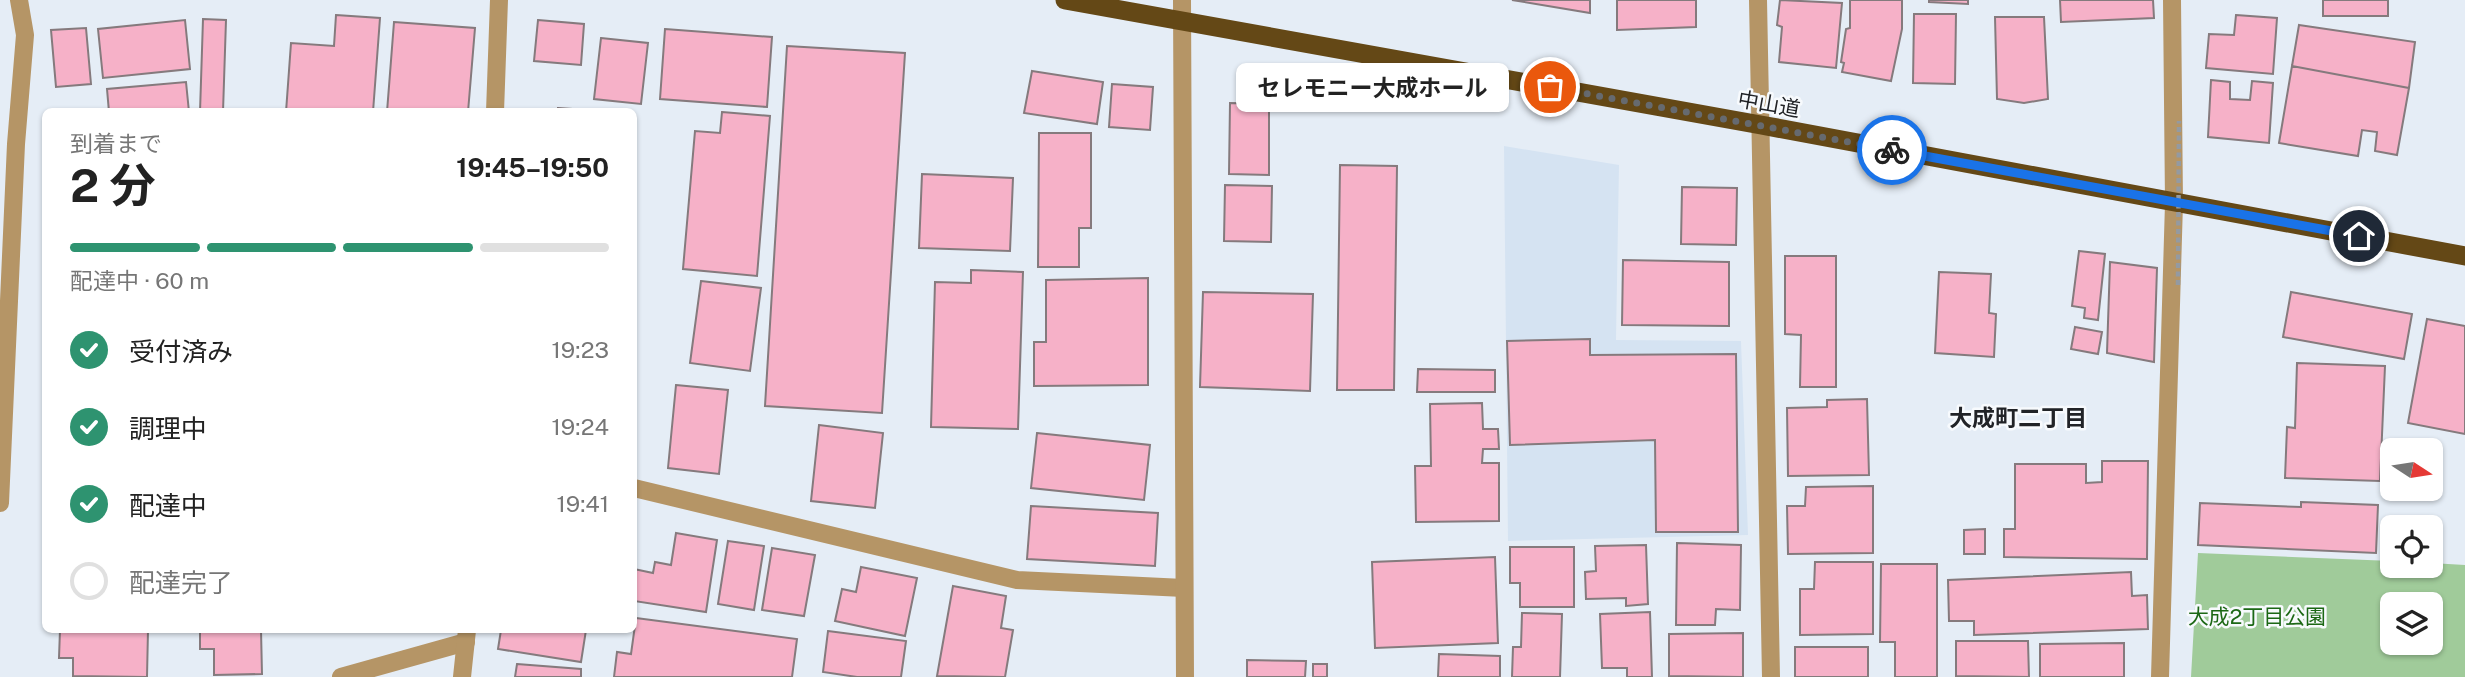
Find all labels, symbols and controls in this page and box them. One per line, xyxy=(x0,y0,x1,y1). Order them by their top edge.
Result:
pin xyxy=(1520,57,1580,117)
callout: セレモニー大成ホール xyxy=(1235,62,1508,112)
icon: bag xyxy=(1531,68,1569,106)
text: セレモニー大成ホール xyxy=(1258,74,1488,101)
street label: 中山道 xyxy=(1736,86,1802,122)
courier xyxy=(1857,115,1927,185)
text: 到着まで xyxy=(70,130,162,157)
icon: bike xyxy=(1873,131,1911,169)
text: 19:45–19:50 xyxy=(456,152,609,183)
text: 2 分 xyxy=(70,158,156,212)
pin xyxy=(2329,206,2389,266)
icon: home xyxy=(2340,217,2378,255)
text: 配達中 · 60 m xyxy=(70,267,209,294)
icon: check xyxy=(70,331,108,369)
text: 受付済み xyxy=(129,336,233,367)
text: 19:23 xyxy=(551,336,609,363)
district label: 大成町二丁目 xyxy=(1949,404,2087,431)
icon: check xyxy=(70,408,108,446)
text: 調理中 xyxy=(129,413,207,444)
text: 19:24 xyxy=(551,413,609,440)
north arrow xyxy=(2380,438,2443,500)
map controls xyxy=(2380,438,2443,655)
icon: check xyxy=(70,485,108,523)
text: 配達中 xyxy=(129,490,207,521)
text: 19:41 xyxy=(556,490,609,517)
button: locate xyxy=(2380,515,2443,578)
text: 配達完了 xyxy=(129,567,233,598)
button: layers xyxy=(2380,592,2443,655)
park label: 大成2丁目公園 xyxy=(2188,604,2326,629)

